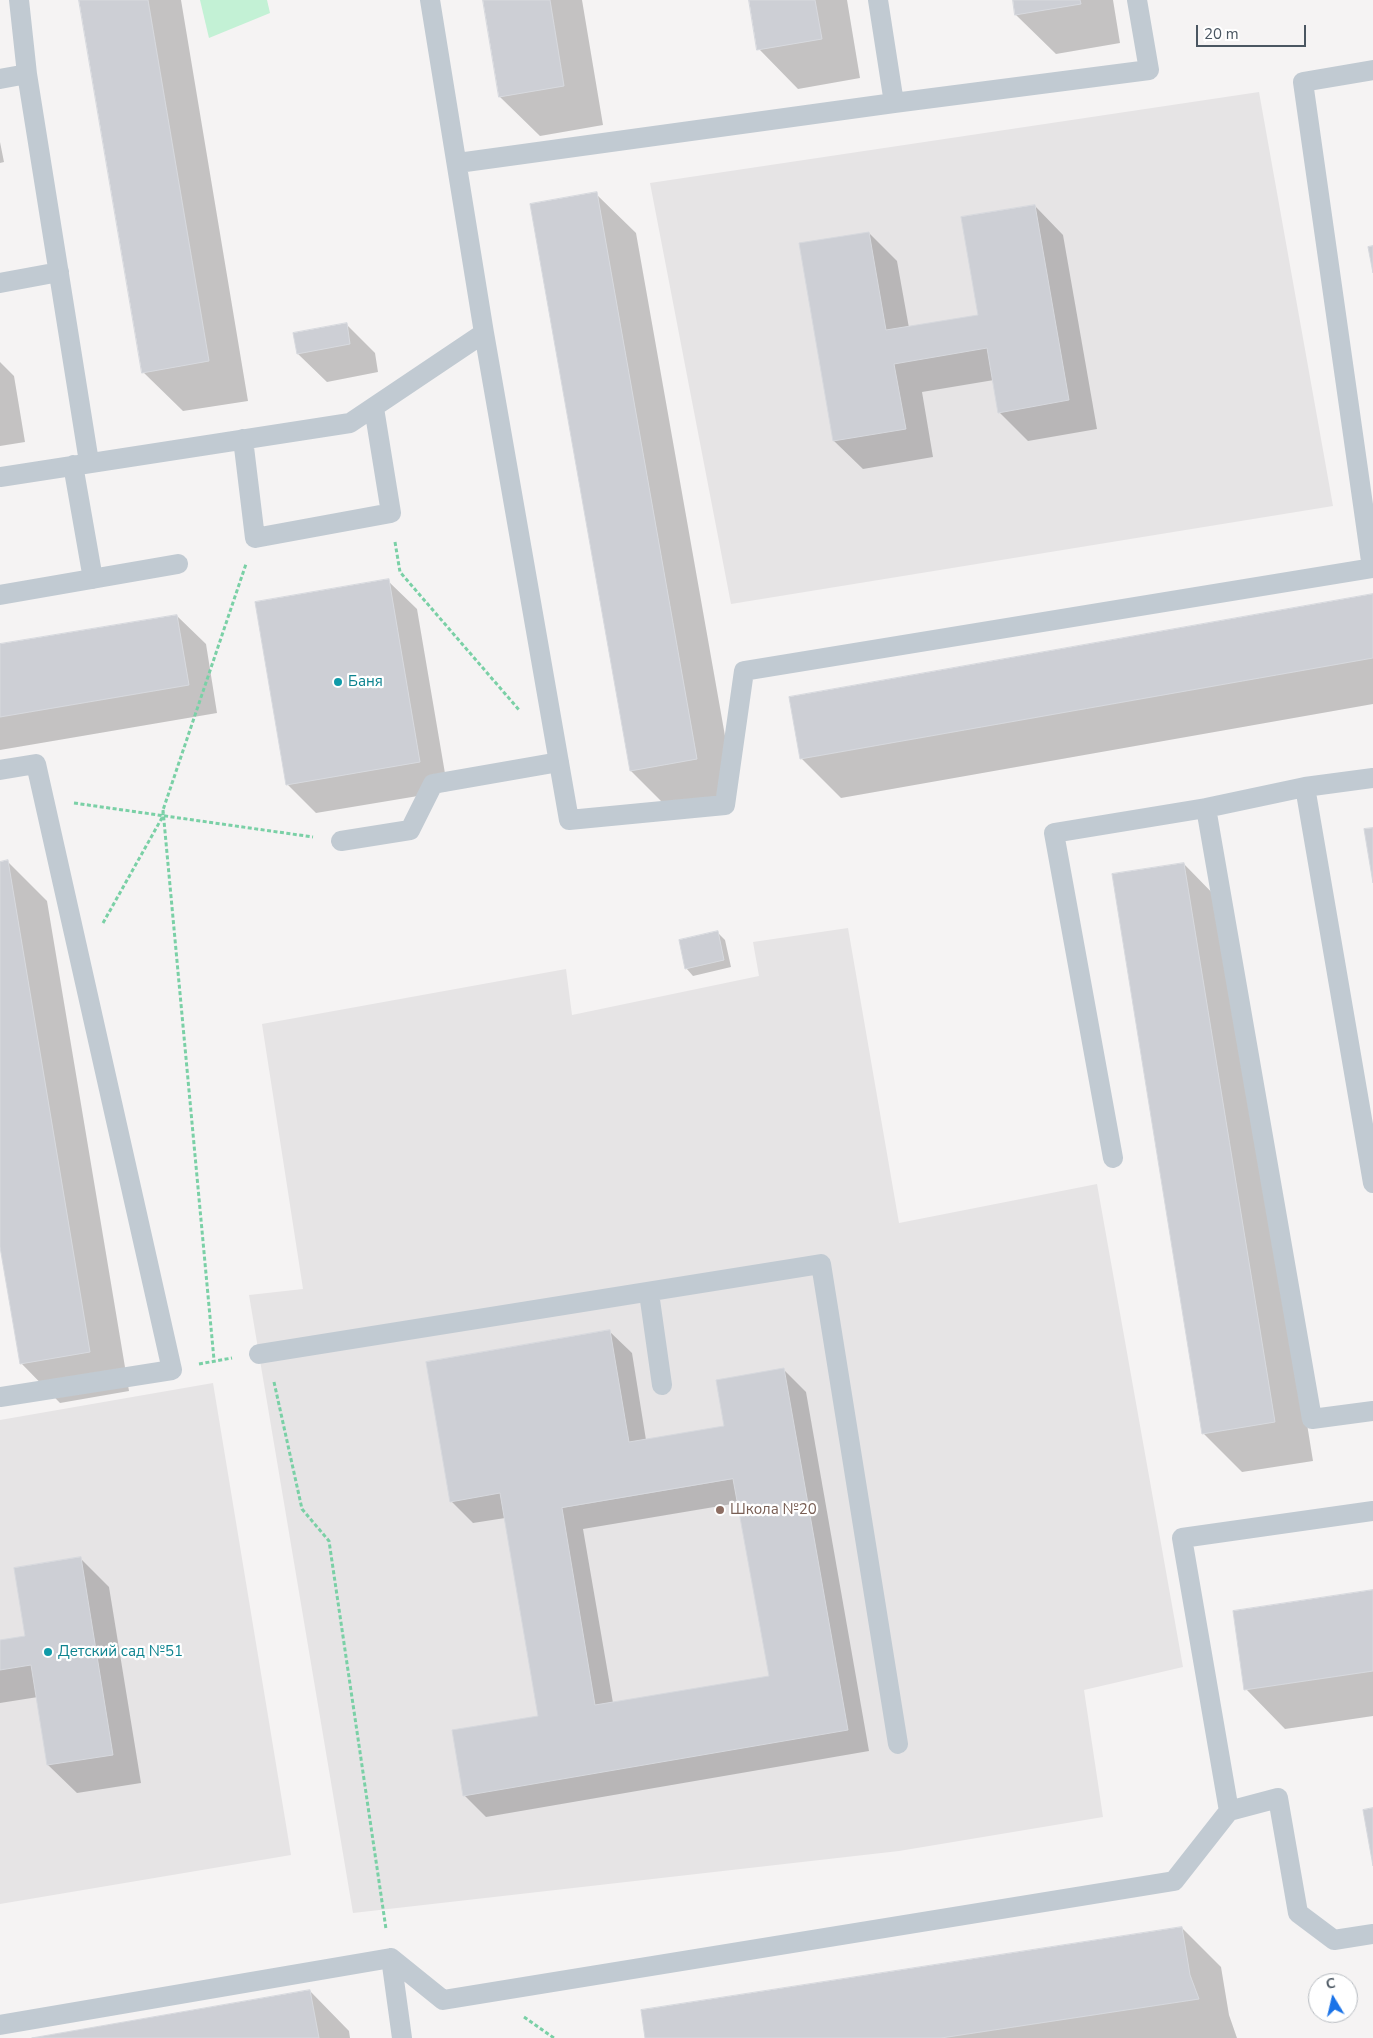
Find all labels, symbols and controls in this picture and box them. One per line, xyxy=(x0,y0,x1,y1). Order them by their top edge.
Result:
scale bar xyxy=(1198,15,1308,47)
text: 20 m xyxy=(1204,24,1239,44)
place label: Баня xyxy=(348,673,383,691)
marker: Баня xyxy=(332,676,344,688)
place label: Школа №20 xyxy=(730,1501,817,1519)
marker: Школа №20 xyxy=(714,1504,726,1516)
place label: Детский сад №51 xyxy=(58,1643,183,1661)
marker: Детский сад №51 xyxy=(42,1646,54,1658)
north arrow xyxy=(1308,1973,1358,2023)
text: С xyxy=(1325,1974,1337,1994)

